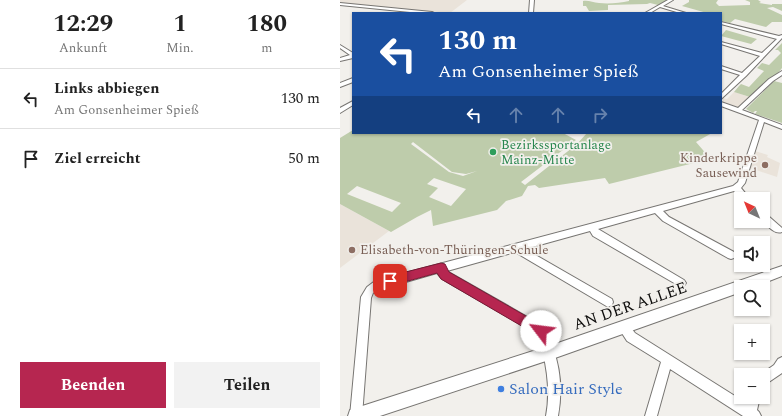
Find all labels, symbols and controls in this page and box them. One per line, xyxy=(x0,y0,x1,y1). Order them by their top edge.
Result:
text: 12:29 xyxy=(53,6,113,42)
text: 1 xyxy=(173,6,187,42)
text: 180 xyxy=(247,6,287,42)
text: 130 m xyxy=(438,19,517,62)
icon: left xyxy=(372,28,424,80)
text: Ankunft xyxy=(59,38,107,58)
text: Min. xyxy=(166,38,194,58)
text: m xyxy=(261,38,272,58)
text: Am Gonsenheimer Spieß xyxy=(438,58,638,85)
text: Links abbiegen xyxy=(54,77,159,100)
text: 130 m xyxy=(281,87,320,110)
icon: left xyxy=(20,88,42,110)
text: Am Gonsenheimer Spieß xyxy=(54,100,199,120)
icon: left xyxy=(463,104,485,126)
icon: ahead xyxy=(505,104,527,126)
icon: ahead xyxy=(547,104,569,126)
icon: right xyxy=(589,104,611,126)
place label: Bezirkssportanlage Mainz-Mitte xyxy=(501,135,611,170)
text: Ziel erreicht xyxy=(54,147,140,170)
text: 50 m xyxy=(288,147,320,170)
marker: Bezirkssportanlage Mainz-Mitte xyxy=(488,147,498,157)
icon: arrive xyxy=(20,148,42,170)
place label: Kinderkrippe Sausewind xyxy=(680,148,757,183)
marker: Kinderkrippe Sausewind xyxy=(760,160,770,170)
north arrow xyxy=(734,192,770,228)
map controls xyxy=(734,192,770,404)
button: sound xyxy=(734,236,770,272)
place label: Elisabeth-von-Thüringen-Schule xyxy=(360,240,548,260)
marker: Elisabeth-von-Thüringen-Schule xyxy=(347,245,357,255)
pin xyxy=(373,264,407,298)
icon: arrive xyxy=(379,270,401,292)
street label: AN DER ALLEE xyxy=(570,275,690,337)
button: search xyxy=(734,280,770,316)
position arrow xyxy=(520,310,562,352)
button: + xyxy=(734,324,770,360)
button: Beenden xyxy=(20,362,166,408)
button: Teilen xyxy=(174,362,320,408)
button: − xyxy=(734,368,770,404)
place label: Salon Hair Style xyxy=(509,377,623,401)
marker: Salon Hair Style xyxy=(496,384,506,394)

